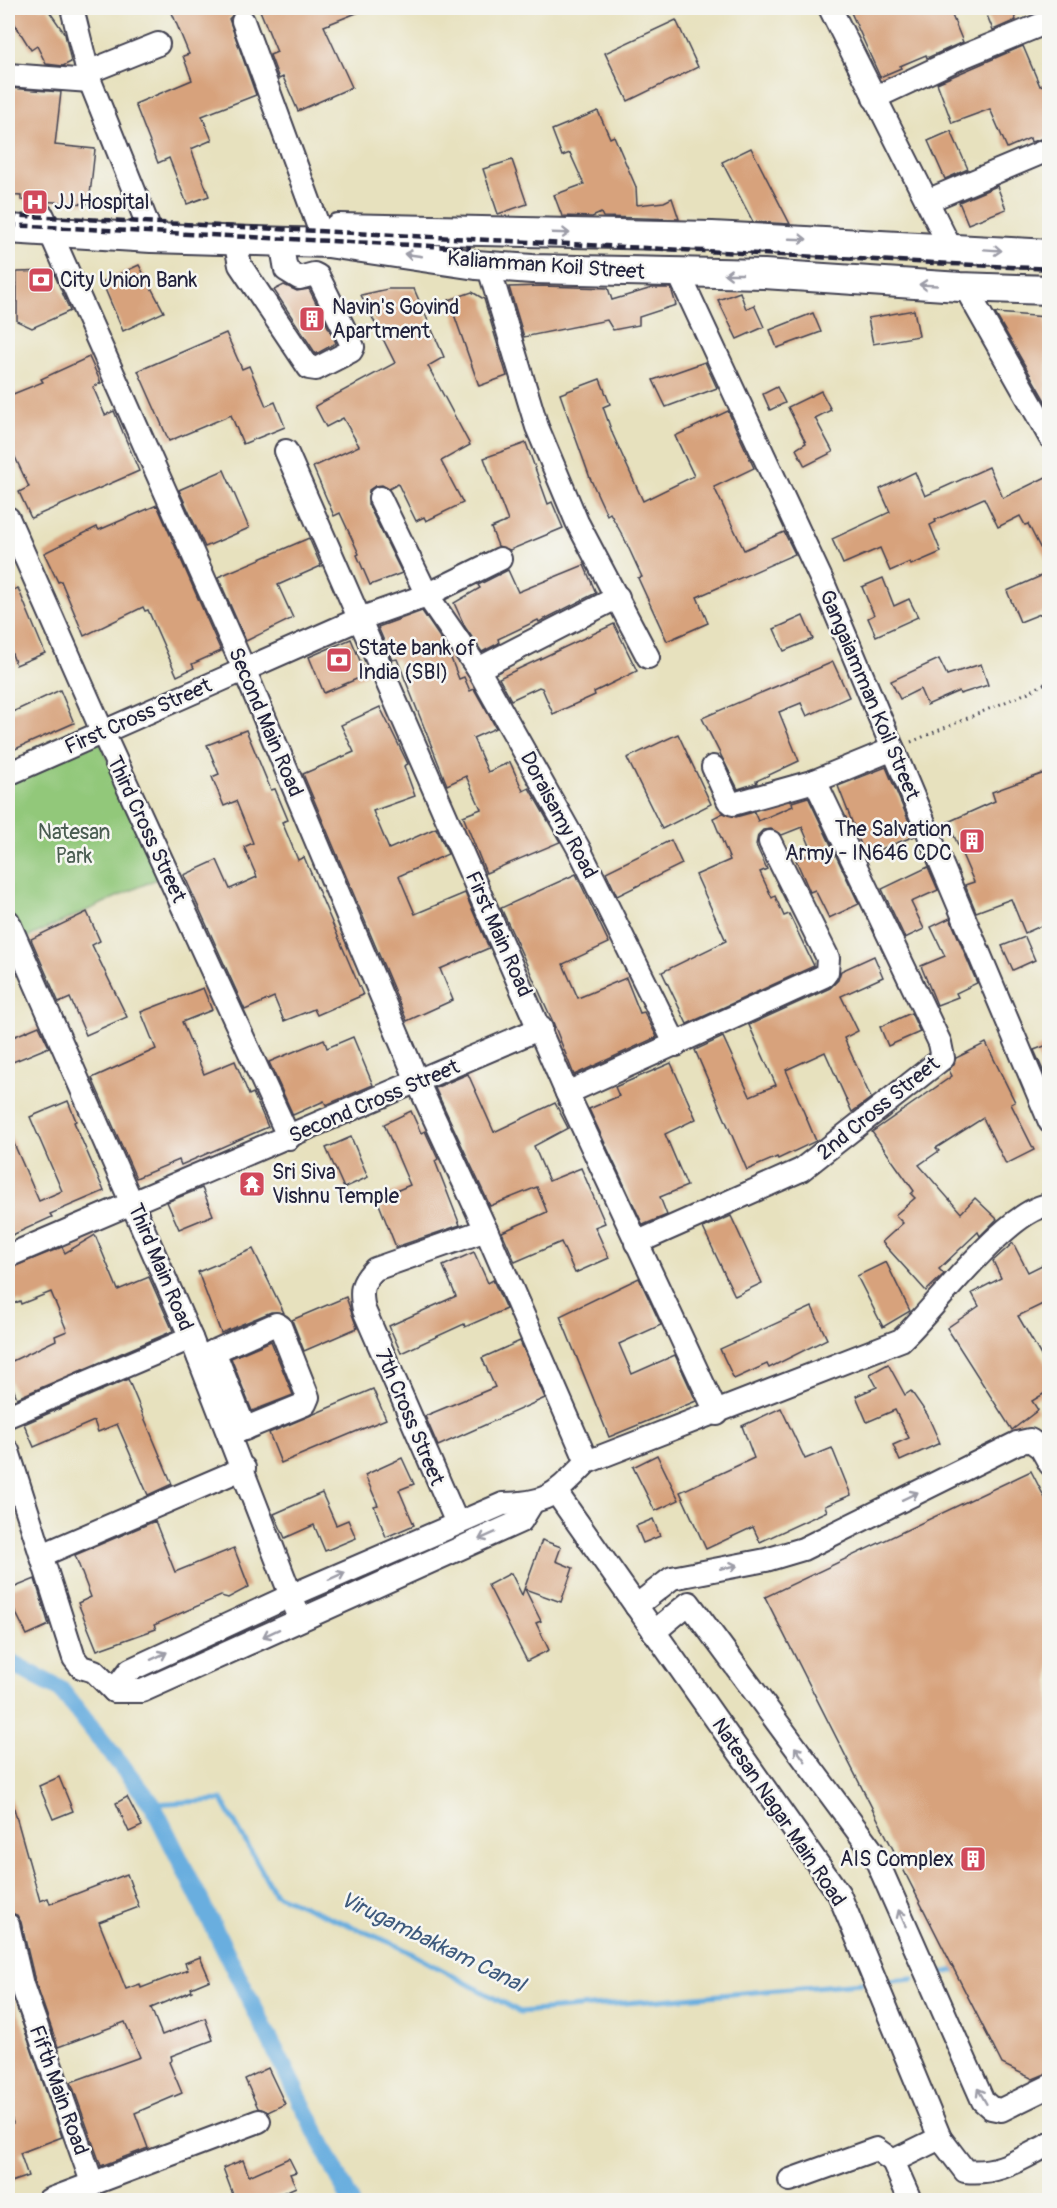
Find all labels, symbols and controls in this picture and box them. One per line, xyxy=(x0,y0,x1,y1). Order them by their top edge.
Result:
hospital icon: JJ Hospital xyxy=(20,187,50,217)
place label: JJ Hospital xyxy=(54,189,150,216)
one-way arrow xyxy=(551,228,571,239)
one-way arrow xyxy=(788,234,808,245)
street label: Kaliamman Koil Street xyxy=(446,245,646,286)
one-way arrow xyxy=(982,245,1002,256)
one-way arrow xyxy=(404,250,424,261)
bank icon: City Union Bank xyxy=(26,265,56,295)
place label: City Union Bank xyxy=(60,267,198,294)
one-way arrow xyxy=(724,268,744,280)
one-way arrow xyxy=(919,280,939,291)
place label: Navin's Govind Apartment xyxy=(332,294,459,345)
building icon: Navin's Govind Apartment xyxy=(297,304,327,334)
street label: Gangaiamman Koil Street xyxy=(813,586,926,805)
place label: State bank of India (SBI) xyxy=(358,635,476,686)
street label: Second Main Road xyxy=(222,644,309,801)
bank icon: State bank of India (SBI) xyxy=(324,645,354,675)
street label: First Cross Street xyxy=(61,672,216,761)
street label: Doraisamy Road xyxy=(514,747,603,883)
street label: Third Cross Street xyxy=(101,751,193,907)
place label: The Salvation Army - IN646 CDC xyxy=(785,816,952,867)
park label: Natesan Park xyxy=(38,819,110,870)
building icon: The Salvation Army - IN646 CDC xyxy=(957,826,987,856)
street label: First Main Road xyxy=(459,867,538,1001)
street label: 2nd Cross Street xyxy=(812,1050,946,1166)
street label: Second Cross Street xyxy=(285,1053,464,1150)
place label: Sri Siva Vishnu Temple xyxy=(272,1159,400,1210)
temple icon: Sri Siva Vishnu Temple xyxy=(237,1169,267,1199)
street label: Third Main Road xyxy=(122,1199,199,1335)
street label: 7th Cross Street xyxy=(369,1345,451,1490)
one-way arrow xyxy=(900,1490,918,1502)
one-way arrow xyxy=(479,1531,497,1543)
one-way arrow xyxy=(719,1561,739,1572)
one-way arrow xyxy=(328,1569,346,1580)
one-way arrow xyxy=(262,1627,280,1639)
one-way arrow xyxy=(150,1650,168,1662)
street label: Natesan Nagar Main Road xyxy=(705,1713,852,1912)
one-way arrow xyxy=(794,1746,806,1762)
building icon: AIS Complex xyxy=(958,1844,988,1874)
place label: AIS Complex xyxy=(840,1846,954,1873)
water label: Virugambakkam Canal xyxy=(336,1885,532,2000)
one-way arrow xyxy=(896,1910,908,1928)
street label: Fifth Main Road xyxy=(23,2022,94,2159)
one-way arrow xyxy=(976,2088,988,2105)

